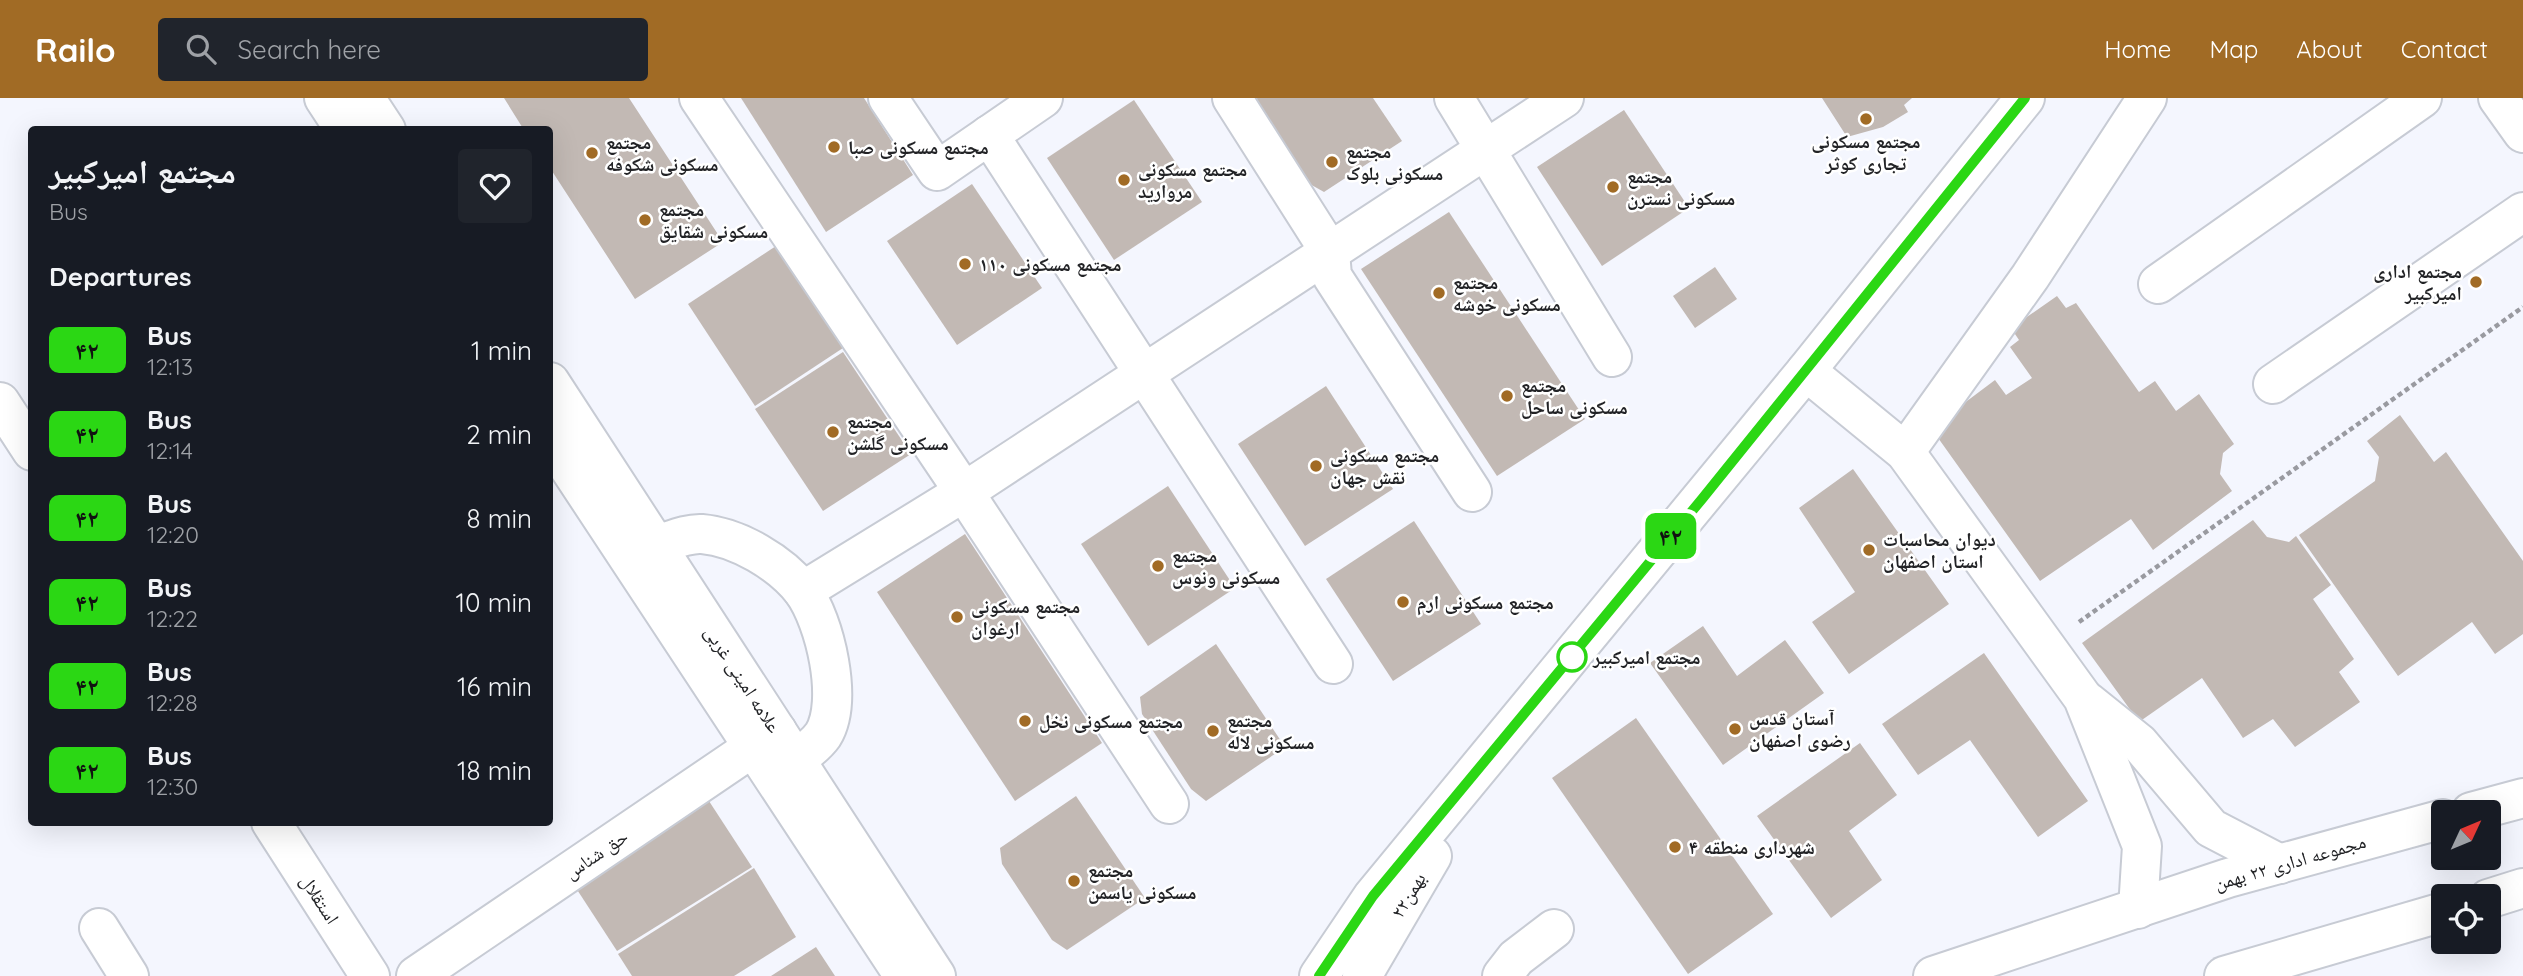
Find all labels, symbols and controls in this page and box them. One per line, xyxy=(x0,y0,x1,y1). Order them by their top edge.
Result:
search box xyxy=(158,18,648,81)
text: Railo xyxy=(35,29,116,70)
icon: search xyxy=(182,30,220,68)
text: Search here xyxy=(238,33,381,66)
text: Home xyxy=(2104,34,2171,64)
text: Map xyxy=(2209,34,2258,64)
text: About xyxy=(2296,34,2363,64)
text: Contact xyxy=(2401,34,2488,64)
marker: مجتمع مسکونی تجاری کوثر xyxy=(1858,111,1874,127)
place label: مجتمع مسکونی تجاری کوثر xyxy=(1811,129,1921,175)
place label: مجتمع مسکونی شکوفه xyxy=(606,130,718,176)
place label: مجتمع مسکونی صبا xyxy=(848,135,989,160)
marker: مجتمع مسکونی صبا xyxy=(826,139,842,155)
place label: مجتمع مسکونی بلوک xyxy=(1346,139,1443,185)
marker: مجتمع مسکونی شکوفه xyxy=(584,145,600,161)
button: heart xyxy=(458,149,532,223)
text: مجتمع امیرکبیر xyxy=(49,150,236,191)
marker: مجتمع مسکونی بلوک xyxy=(1324,154,1340,170)
place label: مجتمع مسکونی مروارید xyxy=(1138,157,1247,203)
place label: مجتمع مسکونی نسترن xyxy=(1627,164,1735,210)
marker: مجتمع مسکونی مروارید xyxy=(1116,172,1132,188)
marker: مجتمع مسکونی نسترن xyxy=(1605,179,1621,195)
text: Bus xyxy=(49,197,88,226)
place label: مجتمع مسکونی شقایق xyxy=(659,197,768,243)
marker: مجتمع مسکونی شقایق xyxy=(637,212,653,228)
place label: مجتمع مسکونی ۱۱۰ xyxy=(979,252,1121,277)
marker: مجتمع مسکونی ۱۱۰ xyxy=(957,256,973,272)
place label: مجتمع اداری امیرکبیر xyxy=(2373,259,2462,305)
text: Departures xyxy=(49,260,192,293)
place label: مجتمع مسکونی خوشه xyxy=(1453,270,1561,316)
marker: مجتمع اداری امیرکبیر xyxy=(2468,274,2484,290)
marker: مجتمع مسکونی خوشه xyxy=(1431,285,1447,301)
text: Bus xyxy=(147,319,192,352)
text: 1 min xyxy=(471,334,532,367)
text: ۴۲ xyxy=(76,335,99,365)
text: 12:13 xyxy=(147,352,193,381)
place label: مجتمع مسکونی ساحل xyxy=(1521,373,1628,419)
marker: مجتمع مسکونی ساحل xyxy=(1499,388,1515,404)
text: Bus xyxy=(147,403,192,436)
place label: مجتمع مسکونی گلشن xyxy=(847,409,949,455)
text: 2 min xyxy=(466,418,532,451)
text: ۴۲ xyxy=(76,419,99,449)
marker: مجتمع مسکونی گلشن xyxy=(825,424,841,440)
text: 12:14 xyxy=(147,436,193,465)
place label: مجتمع مسکونی نقش جهان xyxy=(1330,443,1439,489)
marker: مجتمع مسکونی نقش جهان xyxy=(1308,458,1324,474)
text: Bus xyxy=(147,487,192,520)
text: 8 min xyxy=(467,502,532,535)
text: ۴۲ xyxy=(76,503,99,533)
line badge: ۴۲ xyxy=(1640,513,1702,559)
text: 12:20 xyxy=(147,520,199,549)
text: ۴۲ xyxy=(1659,521,1683,551)
place label: دیوان محاسبات استان اصفهان xyxy=(1883,527,1996,573)
marker: دیوان محاسبات استان اصفهان xyxy=(1861,542,1877,558)
place label: مجتمع مسکونی ونوس xyxy=(1172,543,1280,589)
marker: مجتمع مسکونی ونوس xyxy=(1150,558,1166,574)
text: Bus xyxy=(147,571,192,604)
text: 10 min xyxy=(456,586,532,619)
text: ۴۲ xyxy=(76,587,99,617)
place label: مجتمع مسکونی ارم xyxy=(1417,590,1554,616)
place label: مجتمع مسکونی ارغوان xyxy=(971,594,1080,640)
marker: مجتمع مسکونی ارم xyxy=(1395,594,1411,610)
text: 12:22 xyxy=(147,604,198,633)
marker: مجتمع مسکونی ارغوان xyxy=(949,609,965,625)
street label: علامه امینی غربی xyxy=(699,621,787,737)
marker: مجتمع امیرکبیر xyxy=(1557,642,1587,672)
place label: مجتمع امیرکبیر xyxy=(1592,645,1701,670)
text: Bus xyxy=(147,655,192,688)
text: 16 min xyxy=(457,670,532,703)
text: ۴۲ xyxy=(76,671,99,701)
text: 12:28 xyxy=(147,688,198,717)
place label: آستان قدس رضوی اصفهان xyxy=(1749,706,1851,752)
place label: مجتمع مسکونی لاله xyxy=(1227,708,1314,754)
place label: مجتمع مسکونی نخل xyxy=(1039,709,1183,734)
marker: مجتمع مسکونی نخل xyxy=(1017,713,1033,729)
marker: آستان قدس رضوی اصفهان xyxy=(1727,721,1743,737)
marker: مجتمع مسکونی لاله xyxy=(1205,723,1221,739)
text: Bus xyxy=(147,739,192,772)
text: 18 min xyxy=(457,754,532,787)
text: ۴۲ xyxy=(76,755,99,785)
text: 12:30 xyxy=(147,772,198,801)
north arrow xyxy=(2431,800,2501,870)
map controls xyxy=(2431,800,2501,954)
street label: حق شناس xyxy=(560,824,632,884)
street label: مجموعه اداری ۲۲ بهمن xyxy=(2212,829,2368,895)
place label: شهرداری منطقه ۴ xyxy=(1689,835,1815,859)
marker: شهرداری منطقه ۴ xyxy=(1667,839,1683,855)
place label: مجتمع مسکونی یاسمن xyxy=(1088,858,1197,904)
street label: ۲۲بهمن xyxy=(1385,868,1431,922)
street label: استقلال xyxy=(295,870,345,928)
marker: مجتمع مسکونی یاسمن xyxy=(1066,873,1082,889)
button: locate xyxy=(2431,884,2501,954)

